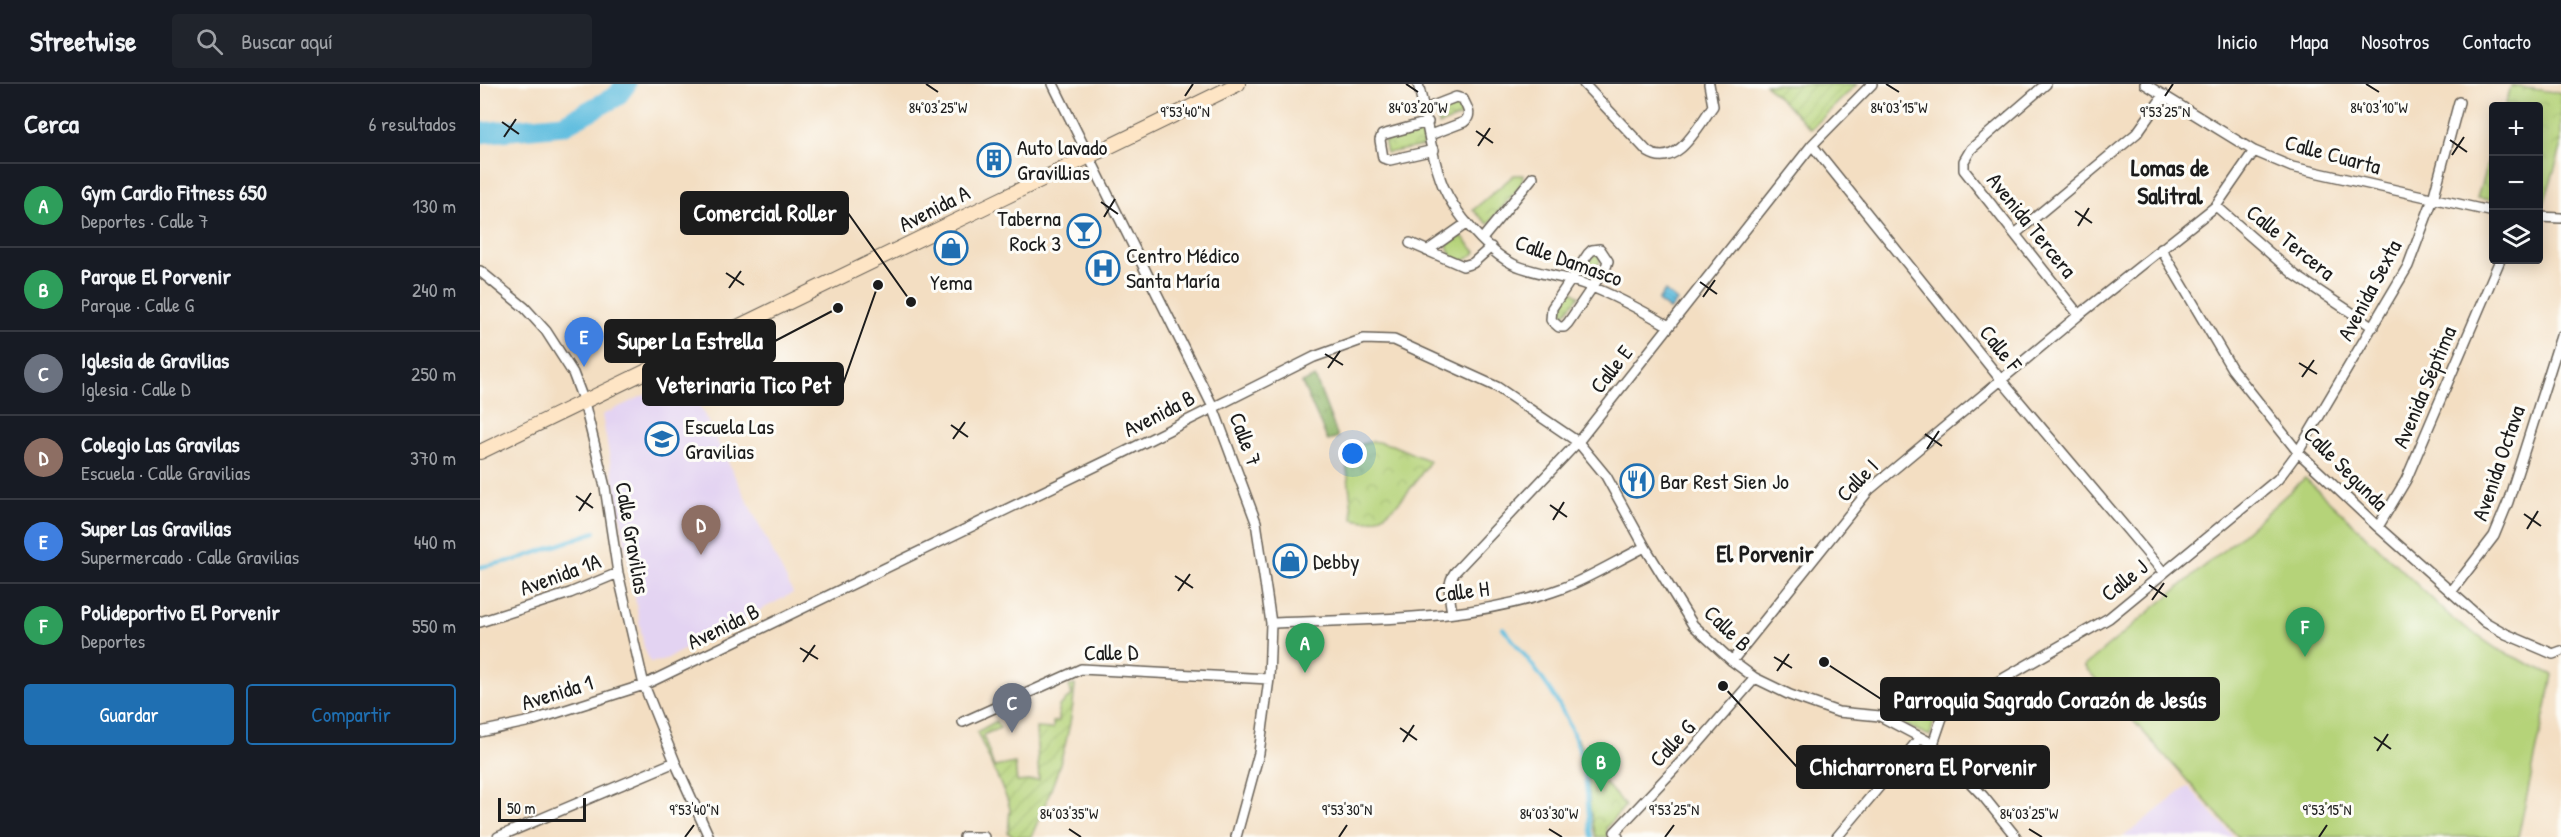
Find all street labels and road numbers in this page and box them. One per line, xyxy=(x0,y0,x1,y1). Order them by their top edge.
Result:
street label: Calle Cuarta xyxy=(2282,127,2385,181)
street label: Avenida Tercera xyxy=(1980,166,2084,284)
street label: Avenida A xyxy=(893,177,975,239)
street label: Calle Tercera xyxy=(2240,197,2342,287)
street label: Calle Damasco xyxy=(1511,227,1627,293)
street label: Avenida Sexta xyxy=(2330,234,2408,346)
street label: Calle F xyxy=(1973,318,2030,378)
street label: Avenida Séptima xyxy=(2385,321,2463,453)
street label: Calle E xyxy=(1583,338,1640,399)
street label: Avenida B xyxy=(1118,382,1200,444)
street label: Avenida Octava xyxy=(2464,401,2532,525)
street label: Calle 7 xyxy=(1223,408,1269,470)
street label: Calle Segunda xyxy=(2297,419,2395,517)
street label: Calle I xyxy=(1829,452,1885,508)
street label: Calle Gravilias xyxy=(608,480,658,596)
street label: Avenida 1A xyxy=(515,545,605,602)
street label: Calle J xyxy=(2094,552,2154,608)
street label: Calle H xyxy=(1433,573,1491,609)
street label: Avenida B xyxy=(682,596,764,656)
street label: Calle B xyxy=(1698,598,1758,658)
street label: Calle D xyxy=(1084,637,1139,667)
street label: Avenida 1 xyxy=(518,667,596,717)
street label: Calle G xyxy=(1642,713,1702,773)

